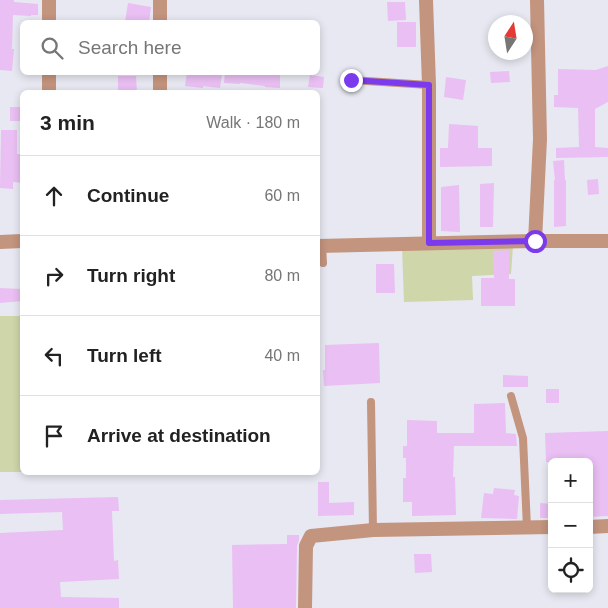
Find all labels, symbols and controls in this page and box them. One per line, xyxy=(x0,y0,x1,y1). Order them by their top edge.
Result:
north arrow xyxy=(488,15,533,60)
search box xyxy=(20,20,320,75)
icon: search xyxy=(38,34,66,62)
text: Search here xyxy=(78,37,182,58)
route end xyxy=(340,69,363,92)
text: 3 min xyxy=(40,111,95,134)
text: Walk · 180 m xyxy=(206,114,300,131)
icon: ahead xyxy=(40,182,68,210)
text: Continue xyxy=(87,185,169,206)
text: 60 m xyxy=(264,187,300,204)
route start xyxy=(524,230,547,253)
icon: right xyxy=(40,262,68,290)
text: Turn right xyxy=(87,265,175,286)
text: 80 m xyxy=(264,267,300,284)
icon: left xyxy=(40,342,68,370)
text: Turn left xyxy=(87,345,162,366)
text: 40 m xyxy=(264,347,300,364)
icon: arrive xyxy=(40,422,68,450)
text: Arrive at destination xyxy=(87,425,271,446)
map controls xyxy=(548,458,593,593)
button: + xyxy=(548,458,593,503)
button: − xyxy=(548,503,593,548)
button: locate xyxy=(548,548,593,593)

